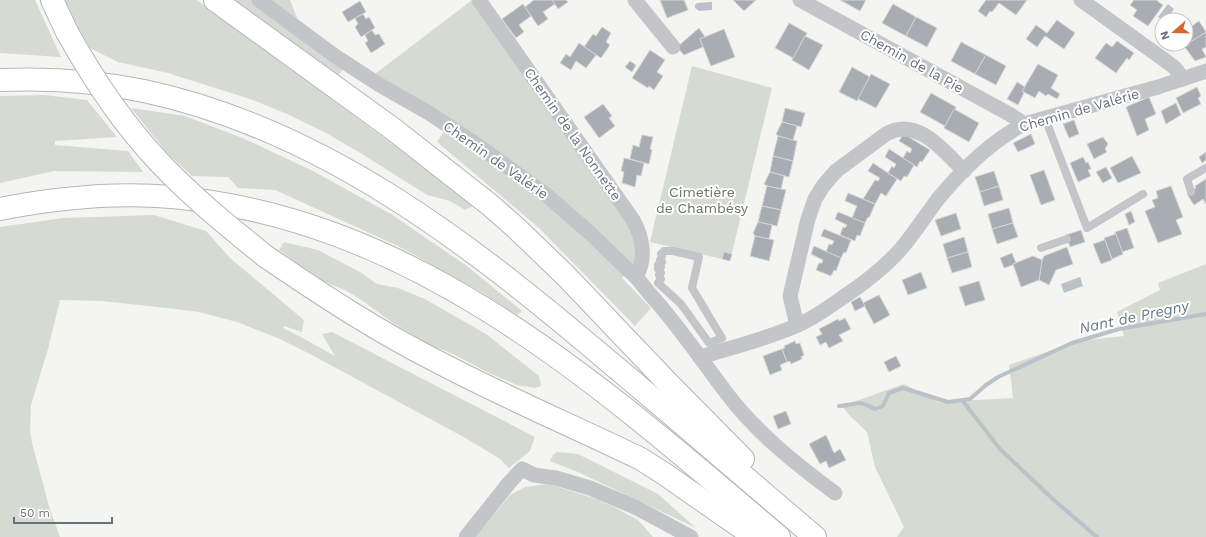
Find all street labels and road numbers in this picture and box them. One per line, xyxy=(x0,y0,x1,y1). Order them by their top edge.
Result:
street label: Chemin de la Pie xyxy=(858,26,966,96)
street label: Chemin de la Nonnette xyxy=(521,65,625,203)
street label: Chemin de Valérie xyxy=(1017,85,1141,135)
street label: Chemin de Valérie xyxy=(441,118,551,202)

